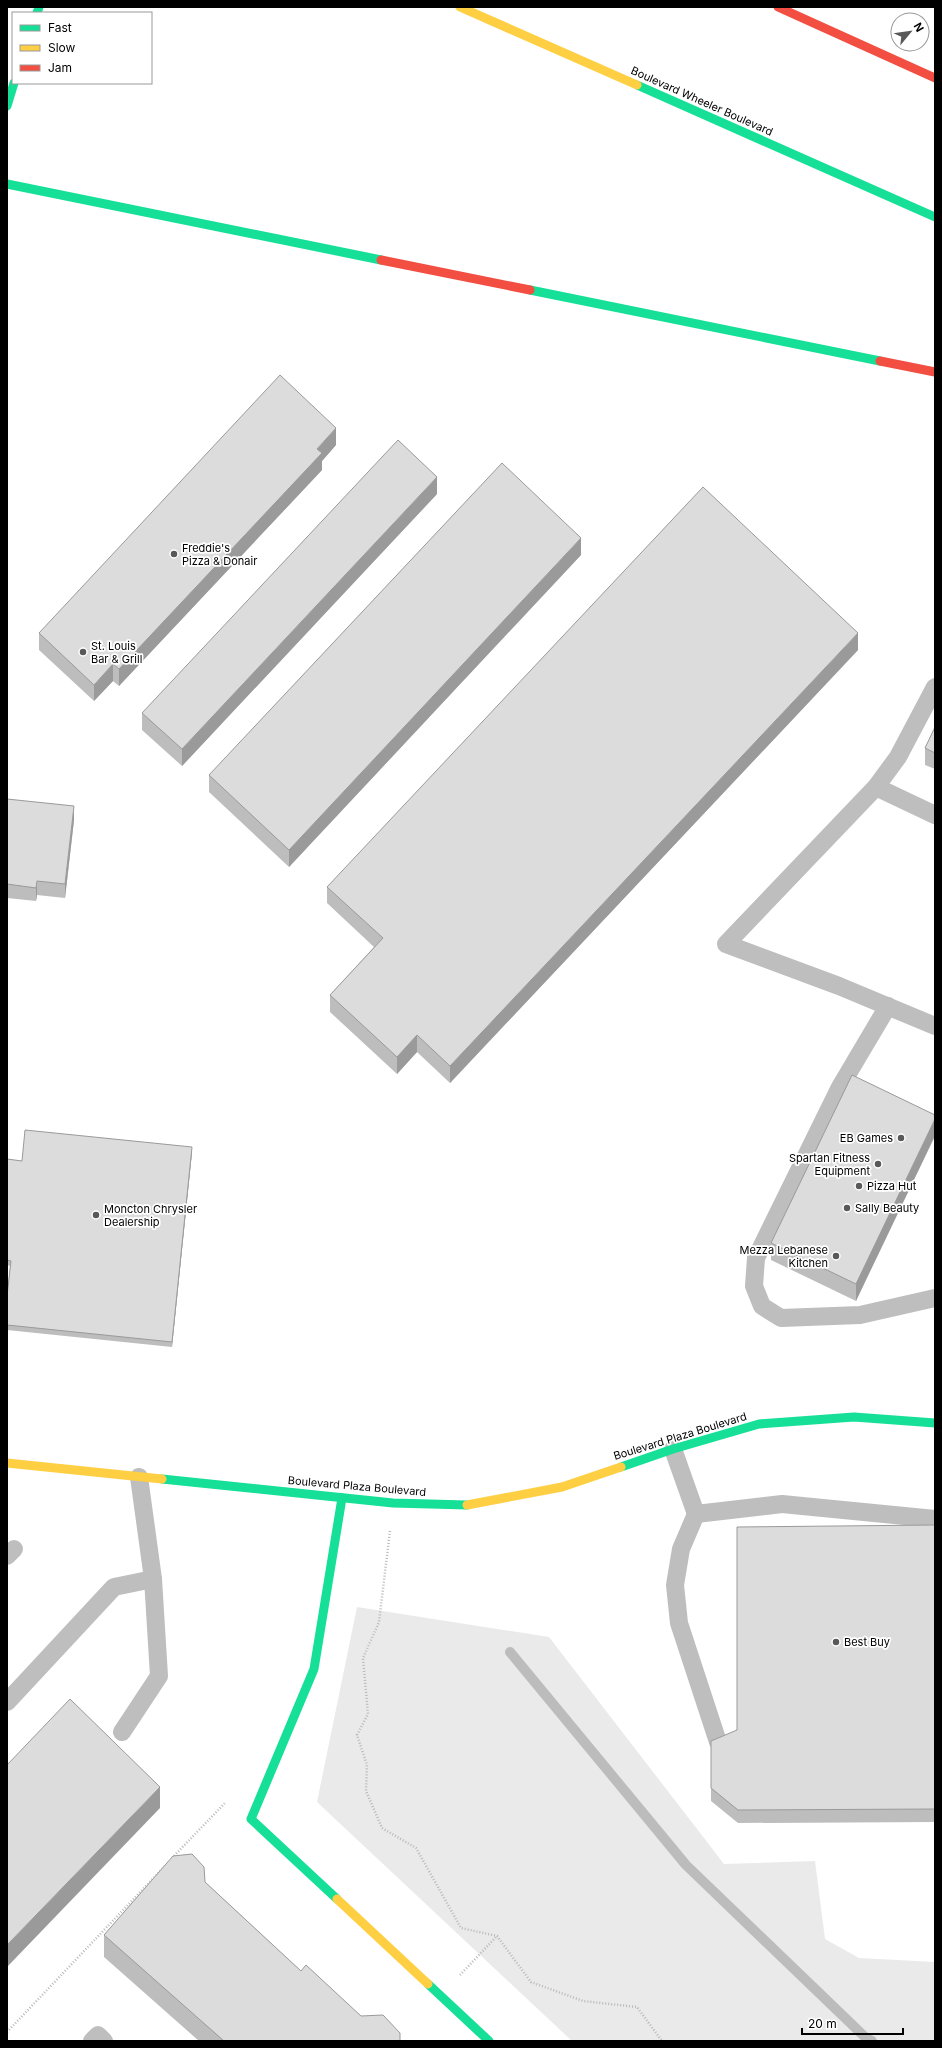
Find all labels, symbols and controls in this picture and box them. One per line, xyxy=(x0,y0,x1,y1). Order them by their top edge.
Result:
legend xyxy=(12,12,152,84)
north arrow xyxy=(890,12,930,52)
text: Fast xyxy=(48,20,72,35)
text: N xyxy=(911,20,927,34)
text: Slow xyxy=(48,40,76,55)
text: Jam xyxy=(48,60,72,75)
street label: Boulevard Wheeler Boulevard xyxy=(629,63,775,139)
place label: Freddie's Pizza & Donair xyxy=(182,541,257,568)
marker: Freddie's Pizza & Donair xyxy=(169,549,179,559)
place label: St. Louis Bar & Grill xyxy=(91,639,142,666)
marker: St. Louis Bar & Grill xyxy=(78,647,88,657)
place label: EB Games xyxy=(840,1131,893,1145)
marker: EB Games xyxy=(896,1133,906,1143)
place label: Spartan Fitness Equipment xyxy=(789,1151,870,1178)
marker: Spartan Fitness Equipment xyxy=(873,1159,883,1169)
place label: Pizza Hut xyxy=(867,1179,917,1193)
marker: Pizza Hut xyxy=(854,1181,864,1191)
place label: Sally Beauty xyxy=(855,1201,919,1215)
place label: Moncton Chrysler Dealership xyxy=(104,1202,197,1229)
marker: Sally Beauty xyxy=(842,1203,852,1213)
marker: Moncton Chrysler Dealership xyxy=(91,1210,101,1220)
place label: Mezza Lebanese Kitchen xyxy=(740,1243,828,1270)
marker: Mezza Lebanese Kitchen xyxy=(831,1251,841,1261)
street label: Boulevard Plaza Boulevard xyxy=(612,1409,748,1463)
street label: Boulevard Plaza Boulevard xyxy=(287,1473,427,1499)
place label: Best Buy xyxy=(844,1635,890,1649)
marker: Best Buy xyxy=(831,1637,841,1647)
scale bar xyxy=(802,2010,903,2036)
text: 20 m xyxy=(808,2016,837,2031)

